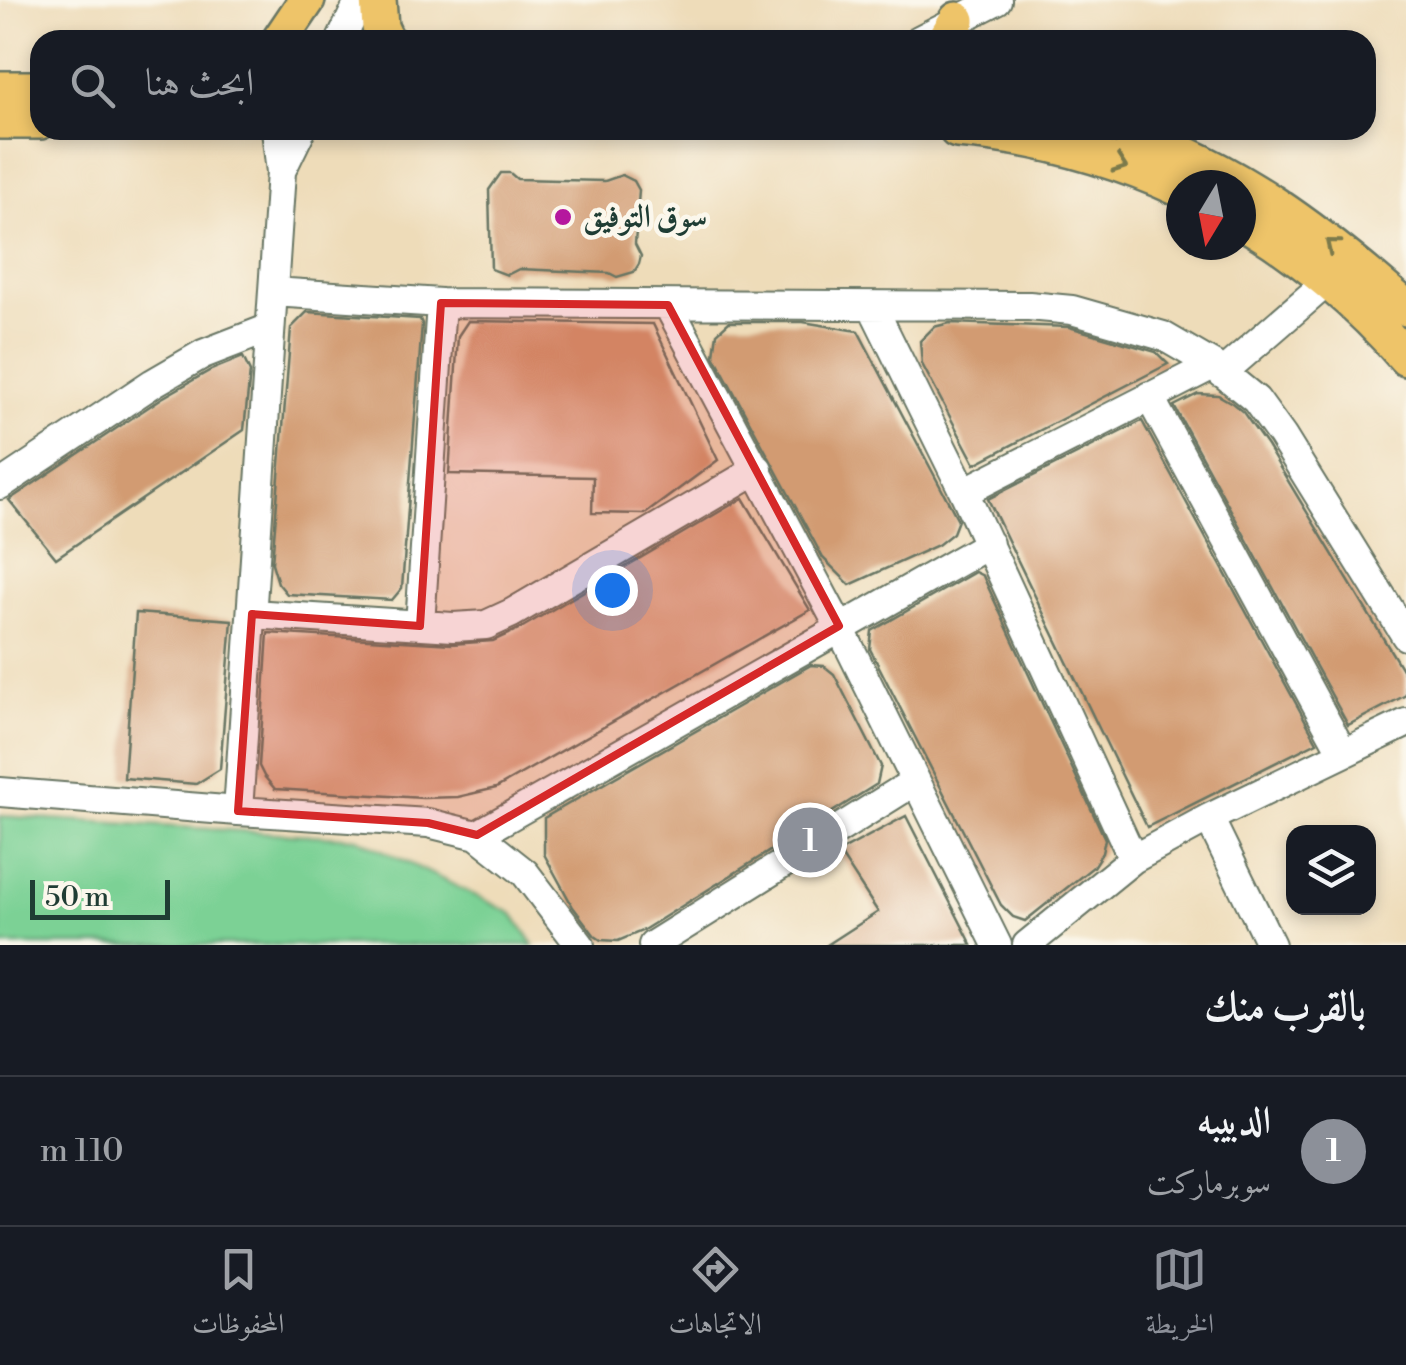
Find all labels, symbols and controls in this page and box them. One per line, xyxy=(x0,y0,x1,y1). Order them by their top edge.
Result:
search box xyxy=(30,30,1376,140)
icon: search xyxy=(65,58,120,113)
text: ابحث هنا xyxy=(145,60,254,107)
one-way arrow xyxy=(1111,154,1128,174)
north arrow xyxy=(1166,170,1256,260)
place label: سوق التوفيق xyxy=(583,197,707,237)
marker: سوق التوفيق xyxy=(552,206,574,228)
one-way arrow xyxy=(1325,239,1343,257)
your location xyxy=(587,565,638,616)
pin: 1 xyxy=(778,802,842,878)
map controls xyxy=(1286,825,1376,915)
button: layers xyxy=(1286,825,1376,915)
scale bar xyxy=(30,875,170,920)
text: 50 m xyxy=(45,880,109,915)
text: بالقرب منك xyxy=(1204,981,1366,1034)
text: الدبيبه xyxy=(1197,1098,1271,1145)
text: 110 m xyxy=(40,1131,123,1171)
text: 1 xyxy=(1326,1131,1341,1171)
text: سوبرماركت xyxy=(1147,1163,1271,1203)
tab: المحفوظات xyxy=(192,1242,284,1351)
tab: الاتجاهات xyxy=(668,1242,762,1351)
tab: الخريطة xyxy=(1146,1242,1214,1351)

